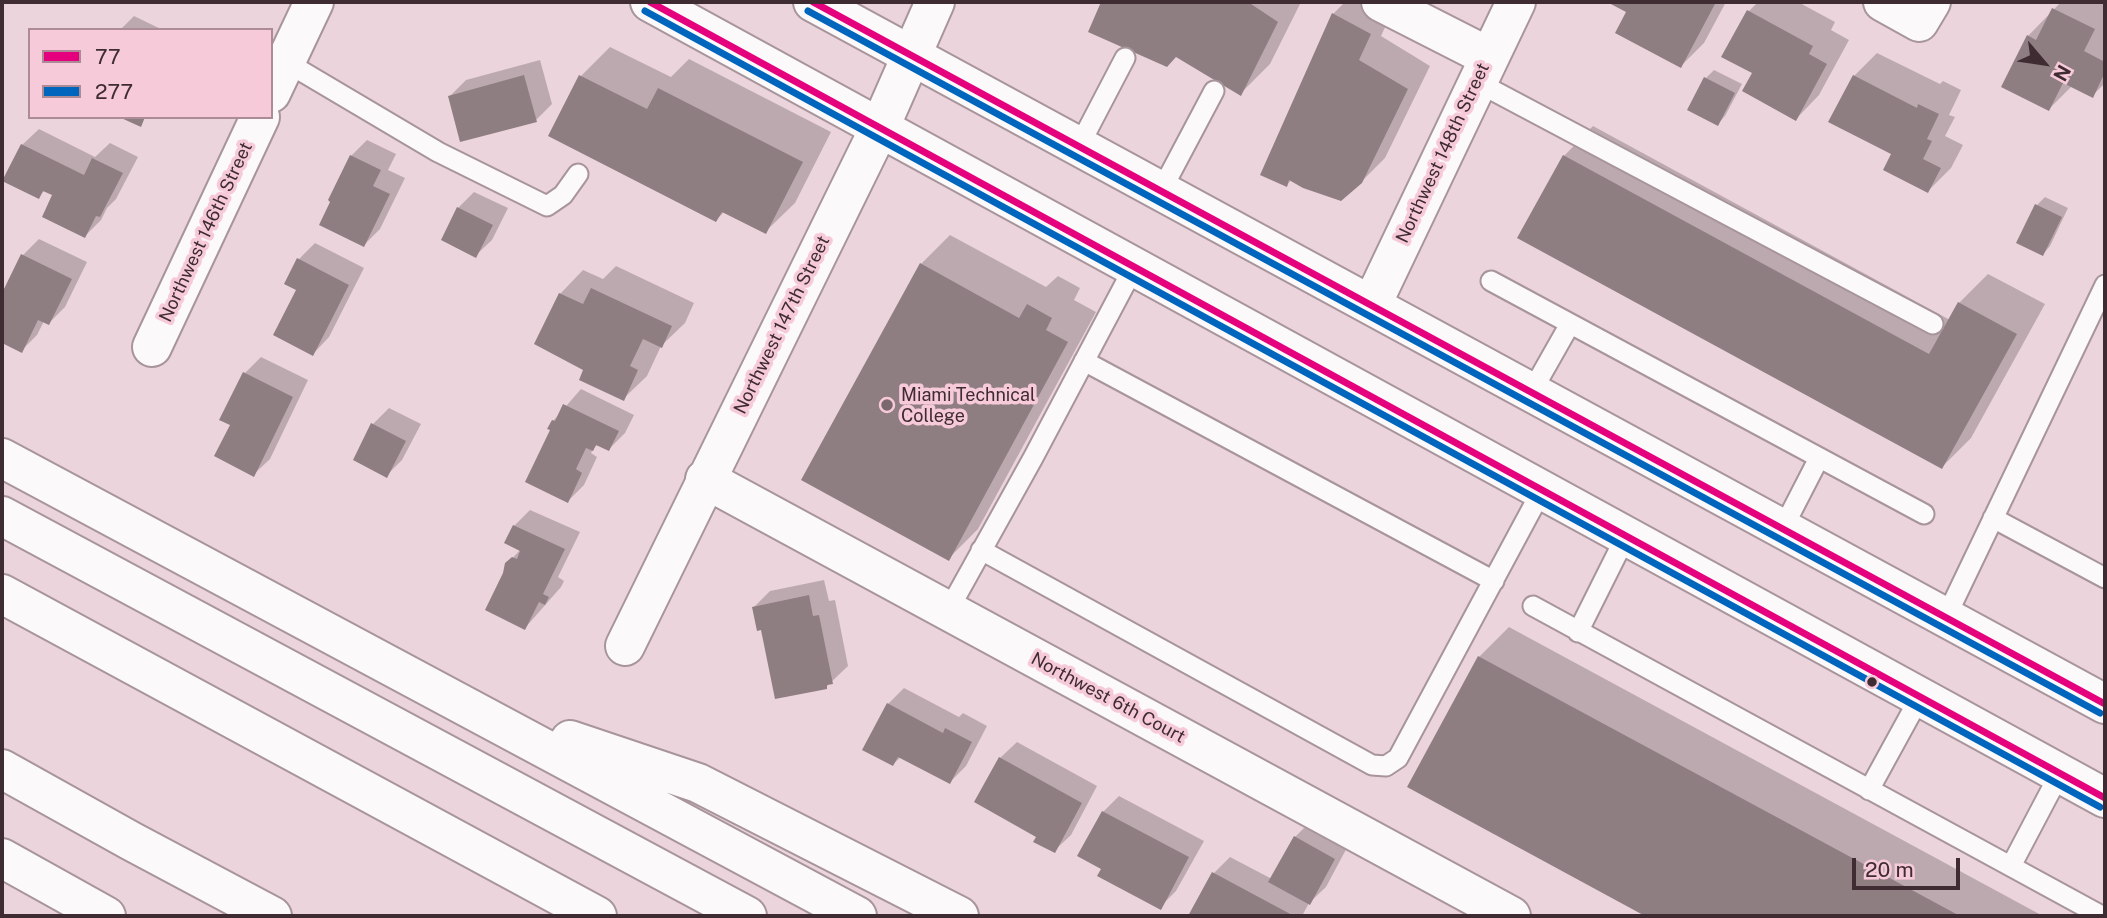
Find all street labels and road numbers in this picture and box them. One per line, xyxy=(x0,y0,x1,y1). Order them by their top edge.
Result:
street label: Northwest 148th Street xyxy=(1392,59,1494,247)
street label: Northwest 146th Street xyxy=(155,139,257,325)
street label: Northwest 147th Street xyxy=(729,232,835,418)
street label: Northwest 6th Court xyxy=(1027,648,1189,748)

